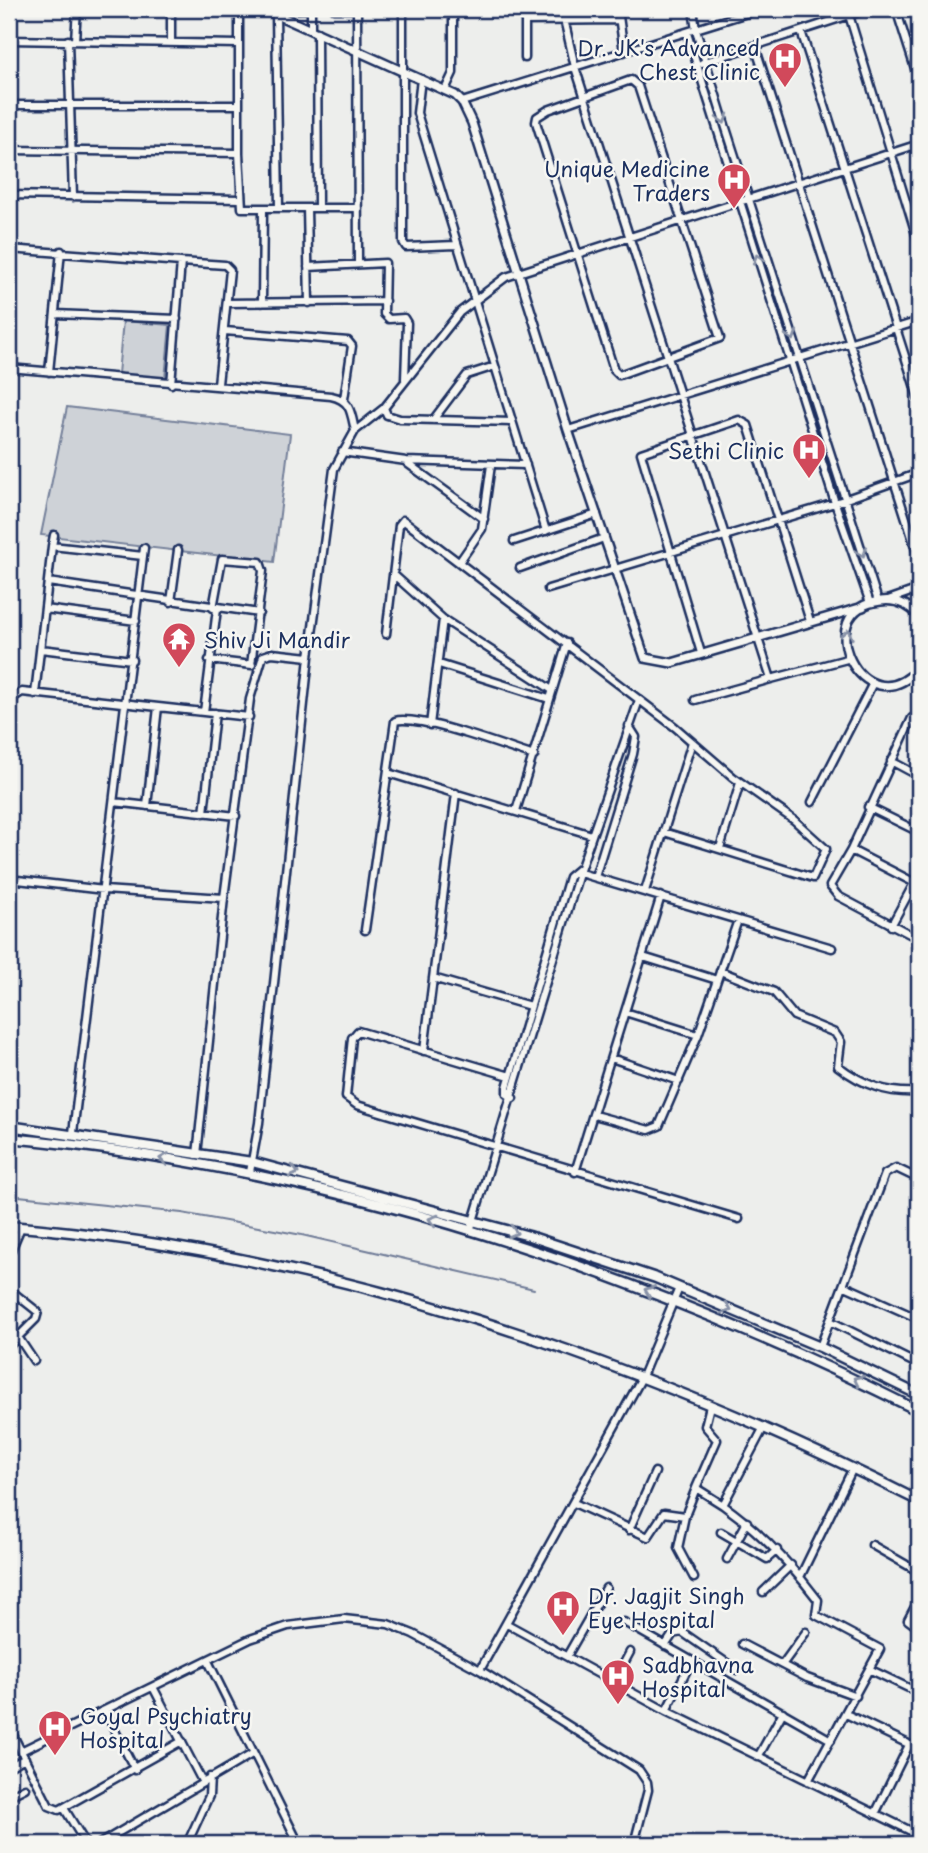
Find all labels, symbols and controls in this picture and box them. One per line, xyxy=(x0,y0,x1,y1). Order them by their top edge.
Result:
place label: Dr. JK's Advanced Chest Clinic xyxy=(577,31,760,87)
hospital icon: Dr. JK's Advanced Chest Clinic xyxy=(766,40,804,89)
one-way arrow xyxy=(714,113,729,125)
place label: Unique Medicine Traders xyxy=(544,152,710,208)
hospital icon: Unique Medicine Traders xyxy=(715,161,753,210)
one-way arrow xyxy=(752,253,766,265)
one-way arrow xyxy=(784,329,798,341)
hospital icon: Sethi Clinic xyxy=(790,431,828,480)
place label: Sethi Clinic xyxy=(668,434,784,466)
one-way arrow xyxy=(854,546,868,558)
temple icon: Shiv Ji Mandir xyxy=(160,620,198,669)
place label: Shiv Ji Mandir xyxy=(204,623,351,655)
one-way arrow xyxy=(839,629,853,641)
one-way arrow xyxy=(158,1152,170,1167)
one-way arrow xyxy=(287,1164,299,1178)
one-way arrow xyxy=(427,1213,439,1228)
one-way arrow xyxy=(507,1223,519,1238)
one-way arrow xyxy=(643,1286,655,1300)
one-way arrow xyxy=(720,1300,732,1314)
one-way arrow xyxy=(853,1375,865,1389)
place label: Dr. Jagjit Singh Eye Hospital xyxy=(588,1579,745,1635)
hospital icon: Dr. Jagjit Singh Eye Hospital xyxy=(544,1588,582,1637)
place label: Sadbhavna Hospital xyxy=(642,1648,754,1704)
hospital icon: Sadbhavna Hospital xyxy=(599,1657,637,1706)
place label: Goyal Psychiatry Hospital xyxy=(80,1699,252,1755)
hospital icon: Goyal Psychiatry Hospital xyxy=(36,1708,74,1757)

